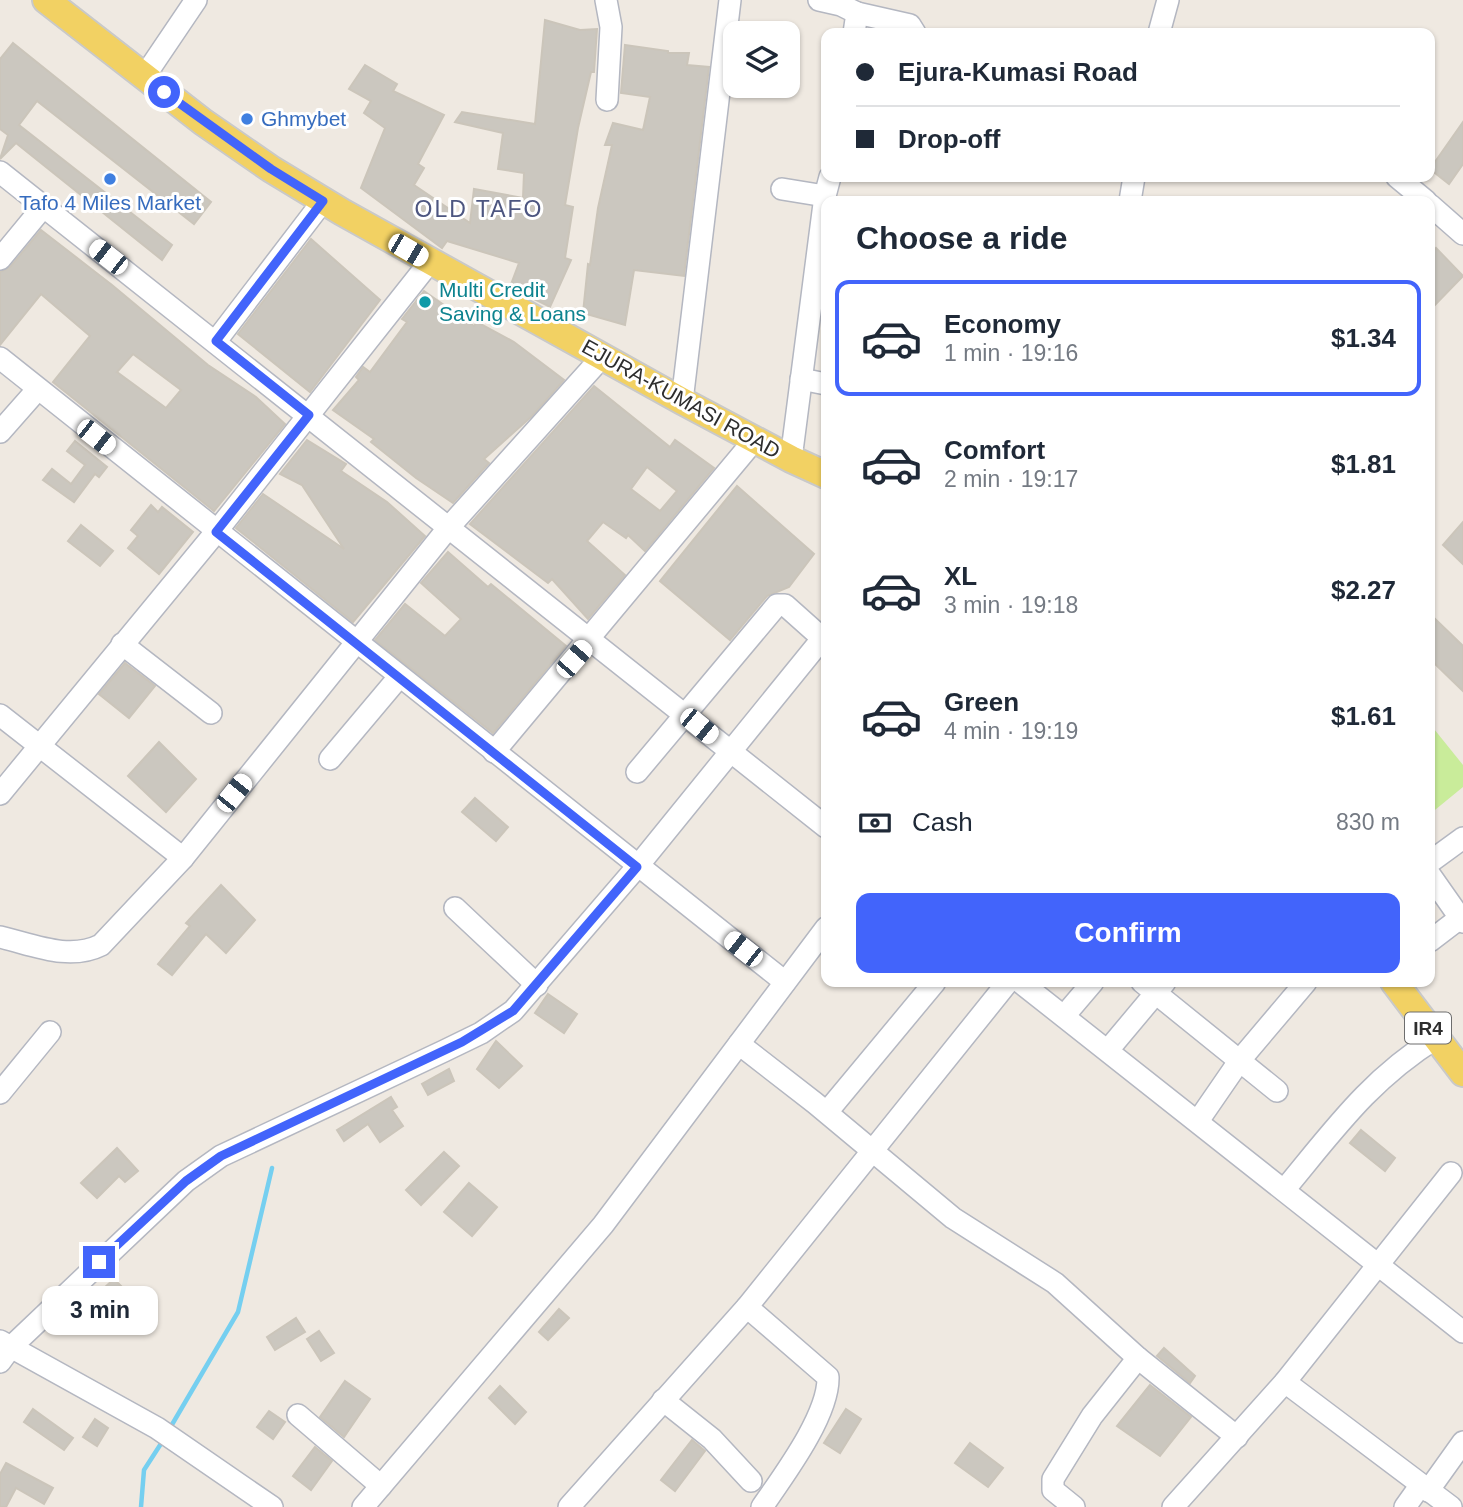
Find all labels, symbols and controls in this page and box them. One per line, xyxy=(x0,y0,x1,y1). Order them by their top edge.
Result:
map controls xyxy=(723,21,800,98)
button: layers xyxy=(723,21,800,98)
text: Ejura-Kumasi Road xyxy=(898,57,1138,87)
route start xyxy=(148,76,180,108)
place label: Ghmybet xyxy=(261,107,346,130)
marker: Ghmybet xyxy=(239,111,255,127)
text: Drop-off xyxy=(898,124,1001,154)
marker: Tafo 4 Miles Market xyxy=(102,171,118,187)
place label: Tafo 4 Miles Market xyxy=(19,191,201,214)
district label: OLD TAFO xyxy=(415,196,543,222)
text: Choose a ride xyxy=(856,220,1068,256)
car xyxy=(385,230,432,270)
car xyxy=(85,236,132,278)
place label: Multi Credit Saving & Loans xyxy=(439,278,586,325)
marker: Multi Credit Saving & Loans xyxy=(417,294,433,310)
icon: car xyxy=(860,307,923,370)
text: Economy xyxy=(944,309,1061,339)
text: $1.34 xyxy=(1331,323,1396,353)
street label: EJURA-KUMASI ROAD xyxy=(578,334,784,463)
text: 1 min · 19:16 xyxy=(944,340,1078,366)
car xyxy=(73,416,120,458)
icon: car xyxy=(860,433,923,496)
text: Comfort xyxy=(944,435,1045,465)
text: $1.81 xyxy=(1331,449,1396,479)
text: 2 min · 19:17 xyxy=(944,466,1078,492)
icon: car xyxy=(860,559,923,622)
text: XL xyxy=(944,561,977,591)
text: $2.27 xyxy=(1331,575,1396,605)
text: 3 min · 19:18 xyxy=(944,592,1078,618)
car xyxy=(553,636,596,682)
icon: car xyxy=(860,685,923,748)
text: Green xyxy=(944,687,1019,717)
text: $1.61 xyxy=(1331,701,1396,731)
car xyxy=(677,705,722,747)
text: 4 min · 19:19 xyxy=(944,718,1078,744)
car xyxy=(213,770,256,816)
icon: cash xyxy=(856,804,894,842)
text: Cash xyxy=(912,807,973,837)
text: 830 m xyxy=(1336,809,1400,835)
button: Confirm xyxy=(856,893,1400,973)
car xyxy=(720,928,767,970)
road number: IR4 xyxy=(1405,1012,1451,1044)
route end xyxy=(83,1246,115,1278)
callout: 3 min xyxy=(41,1286,157,1336)
text: 3 min xyxy=(70,1297,130,1323)

